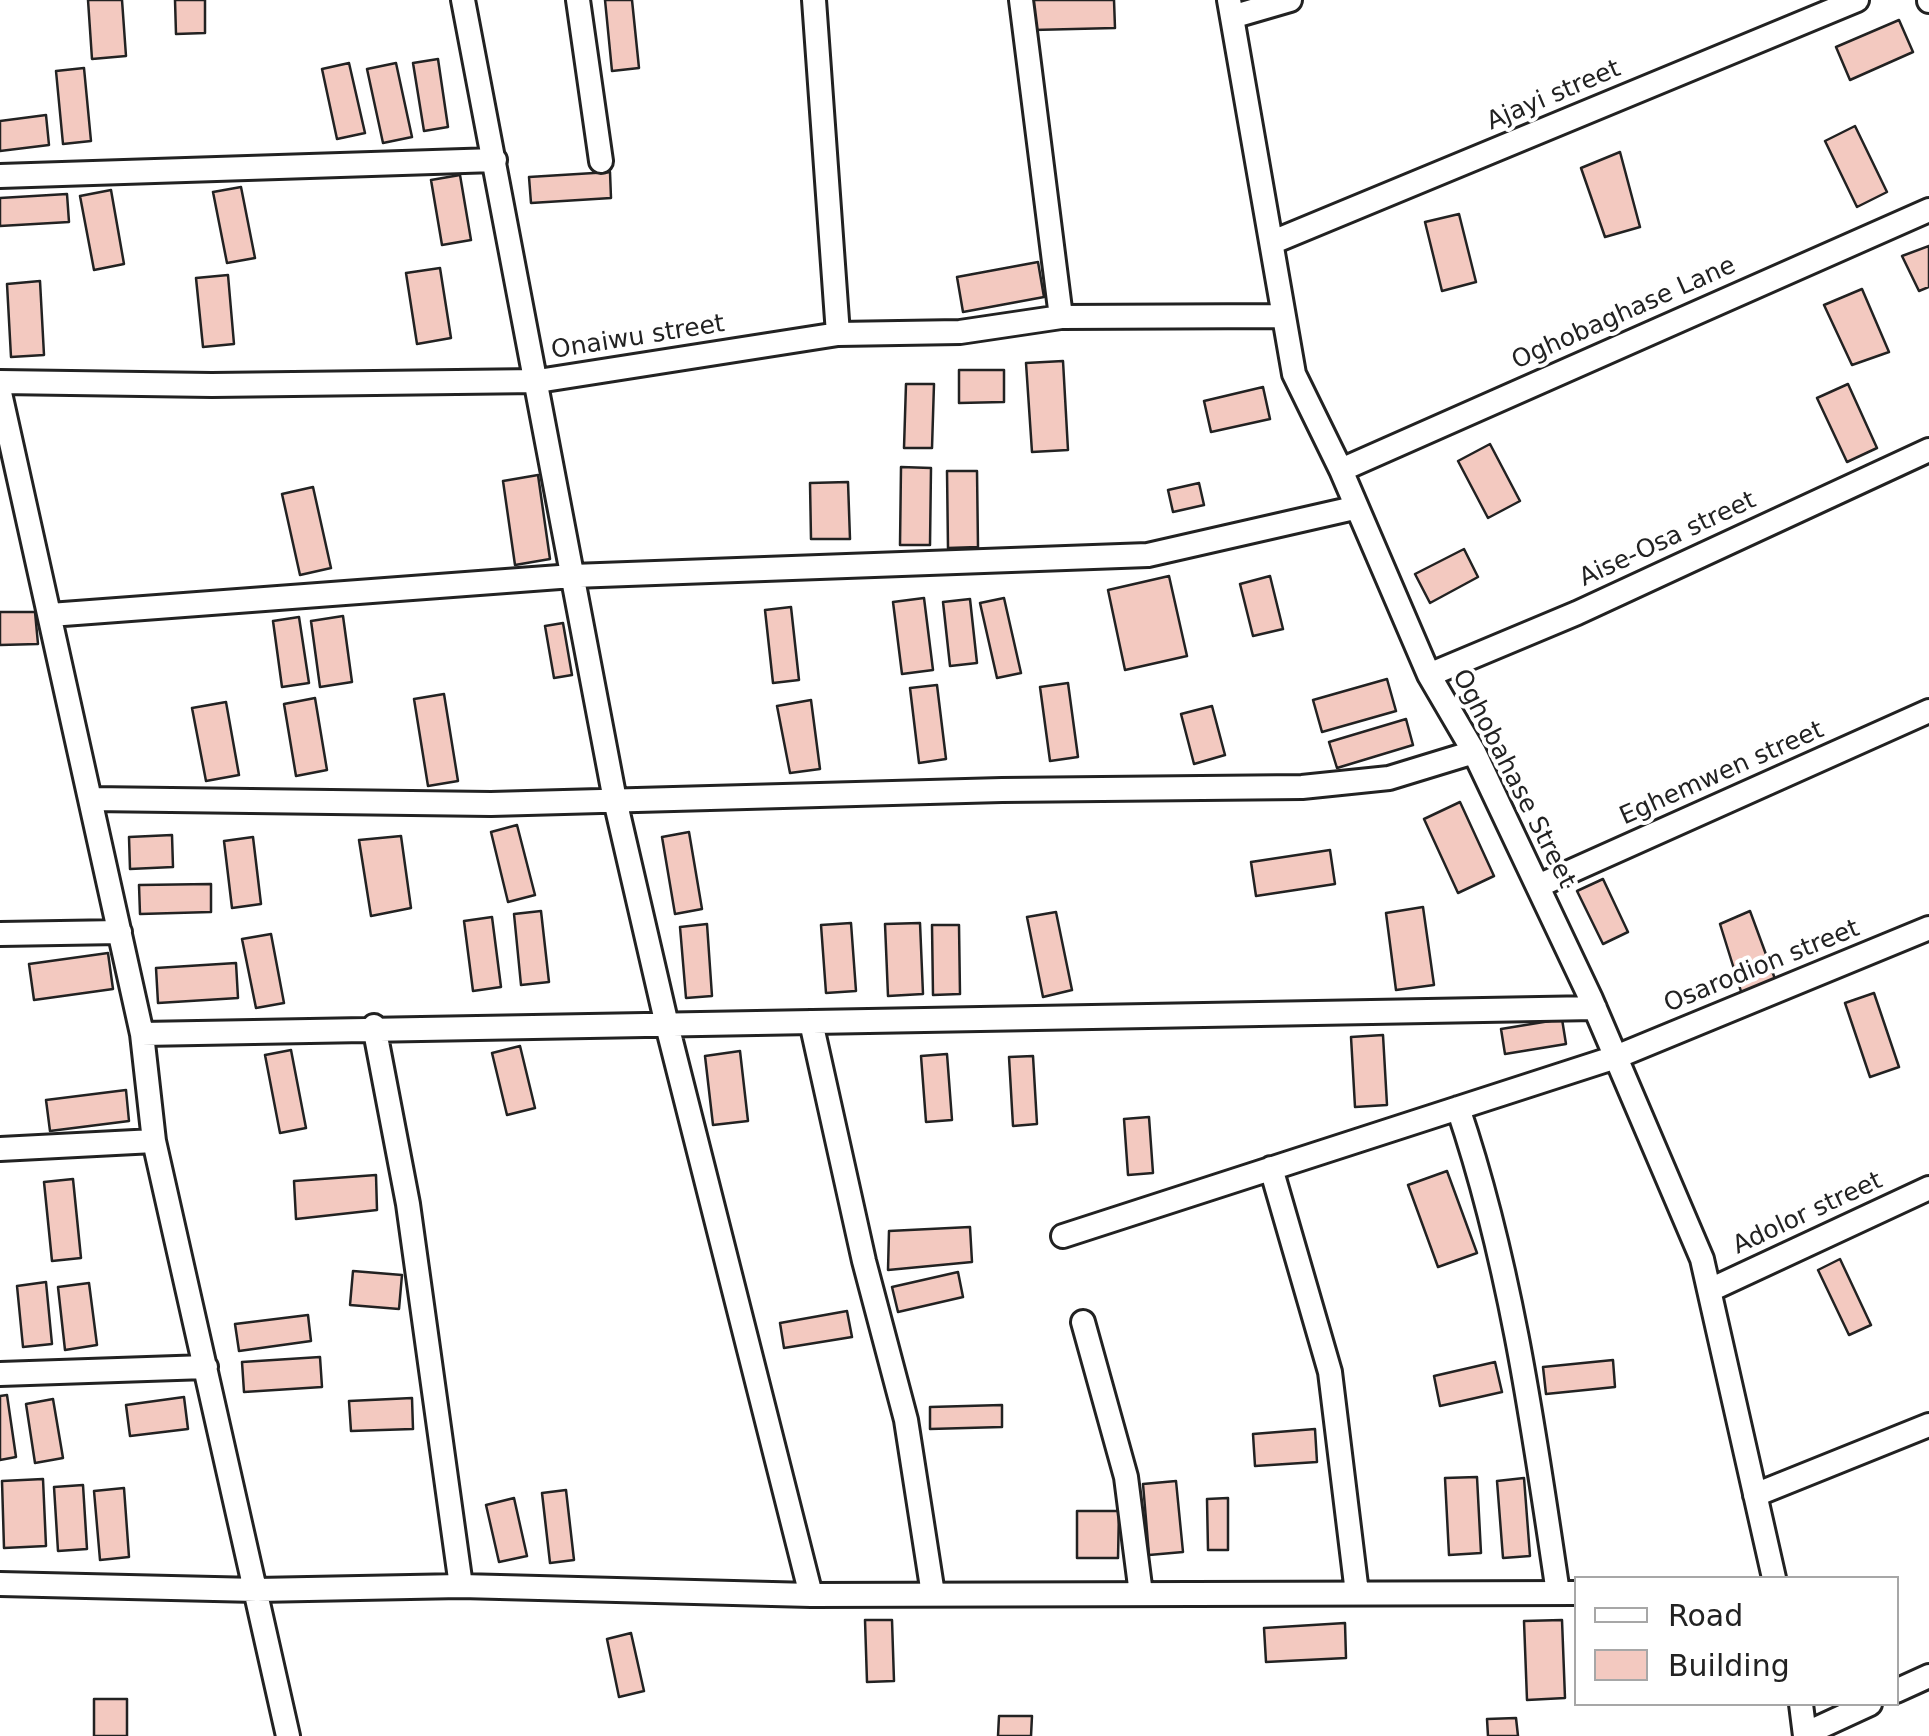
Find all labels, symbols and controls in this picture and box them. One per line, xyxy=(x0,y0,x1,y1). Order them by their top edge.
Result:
street label: Ajayi street xyxy=(1483,54,1625,138)
street label: Oghobaghase Lane xyxy=(1507,251,1741,377)
street label: Onaiwu street xyxy=(549,309,727,367)
street label: Aise-Osa street xyxy=(1575,486,1761,594)
street label: Oghobahase Street xyxy=(1445,665,1581,893)
street label: Eghemwen street xyxy=(1615,716,1829,832)
street label: Osarodion street xyxy=(1660,914,1864,1020)
street label: Adolor street xyxy=(1729,1166,1887,1262)
legend xyxy=(1574,1576,1899,1706)
text: Road xyxy=(1668,1598,1743,1633)
text: Building xyxy=(1668,1648,1790,1683)

